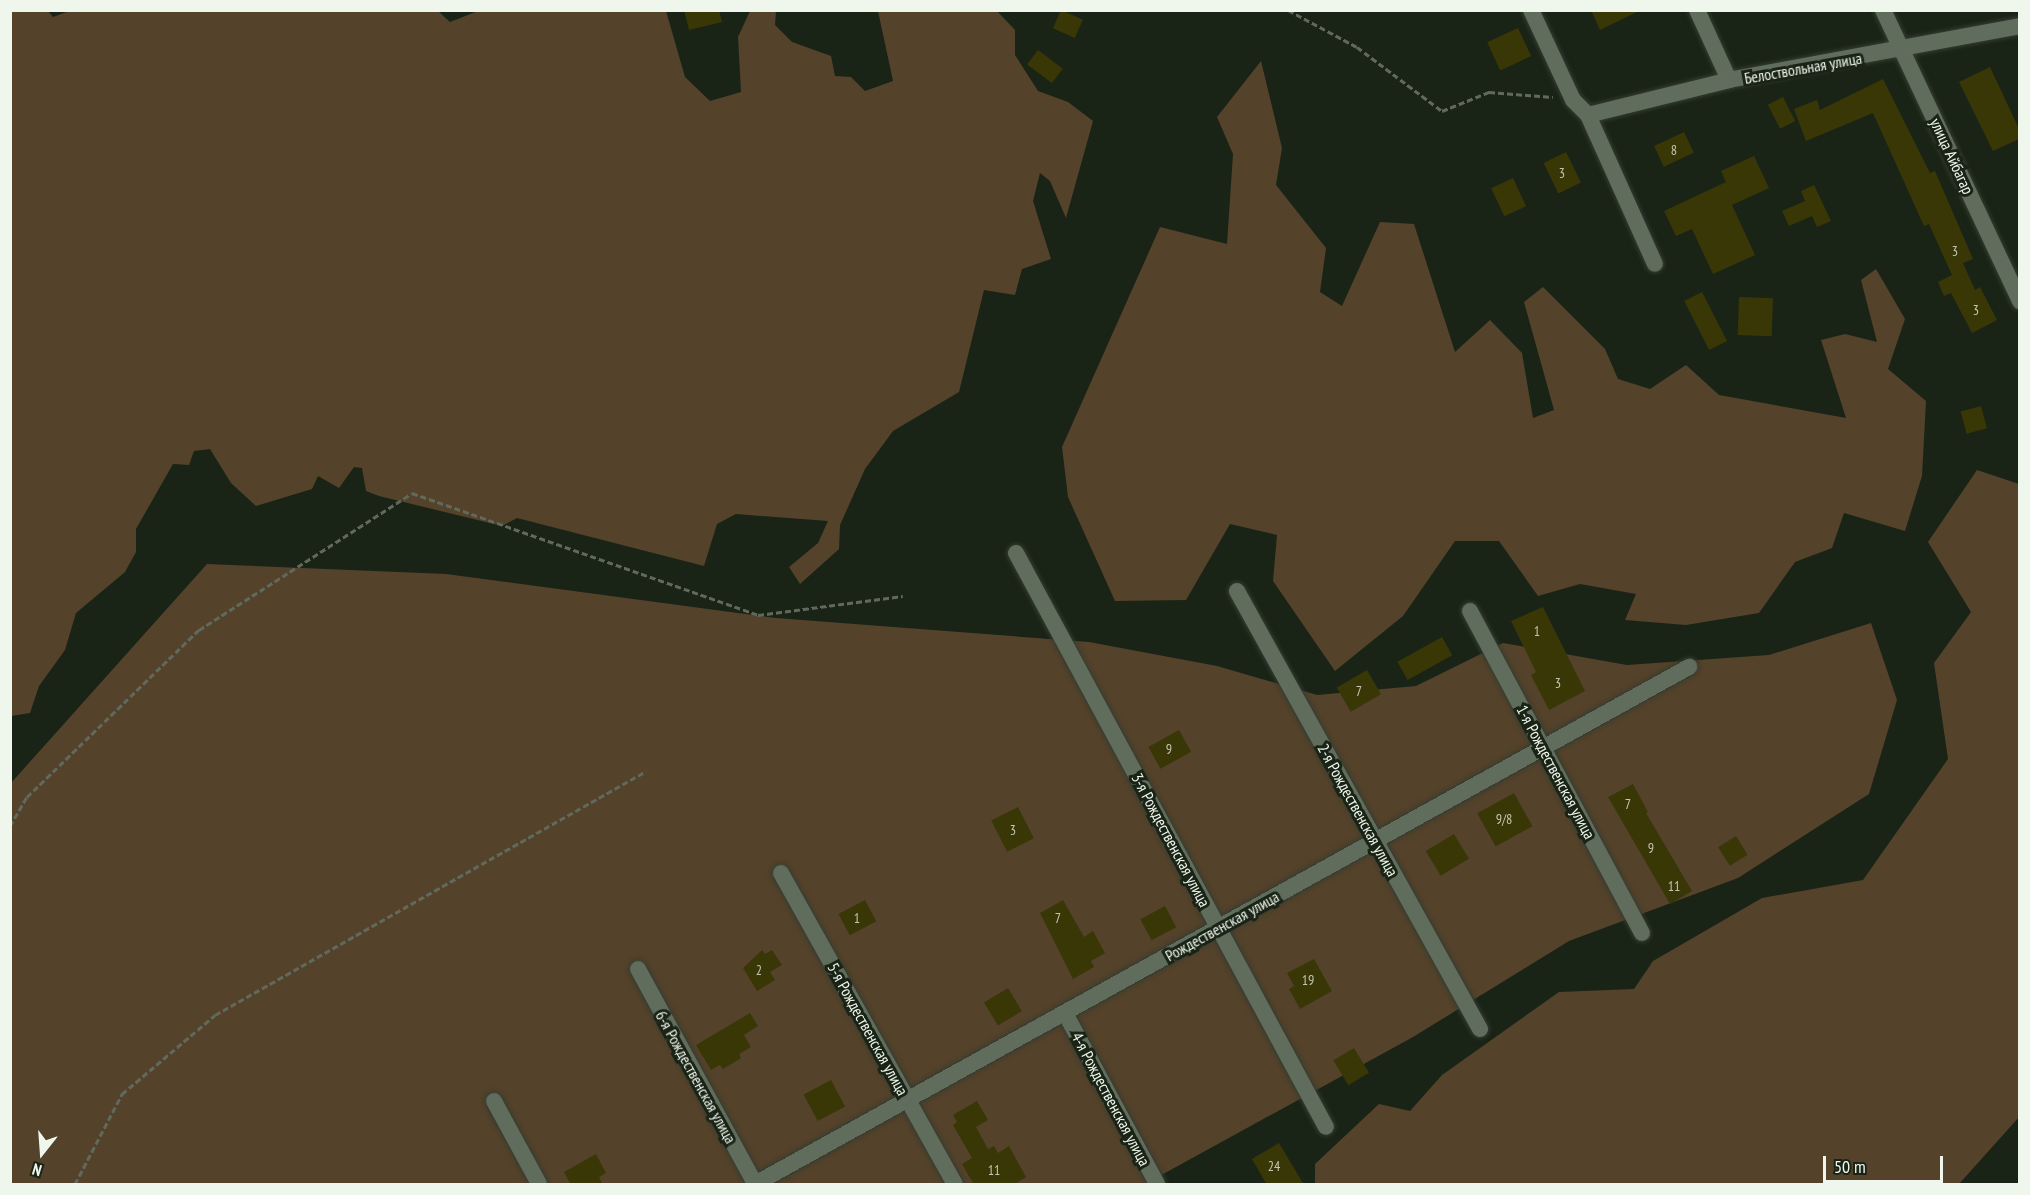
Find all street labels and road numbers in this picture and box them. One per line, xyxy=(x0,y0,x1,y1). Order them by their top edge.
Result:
street label: Белоствольная улица xyxy=(1743,48,1863,88)
street label: улица Айбагар xyxy=(1926,115,1978,197)
street label: 1-я Рождественская улица xyxy=(1513,702,1599,842)
street label: 2-я Рождественская улица xyxy=(1314,740,1402,880)
street label: 3-я Рождественская улица xyxy=(1128,770,1214,910)
street label: Рождественская улица xyxy=(1162,887,1282,965)
street label: 5-я Рождественская улица xyxy=(824,959,912,1099)
street label: 6-я Рождественская улица xyxy=(652,1007,740,1147)
street label: 4-я Рождественская улица xyxy=(1068,1029,1154,1169)

